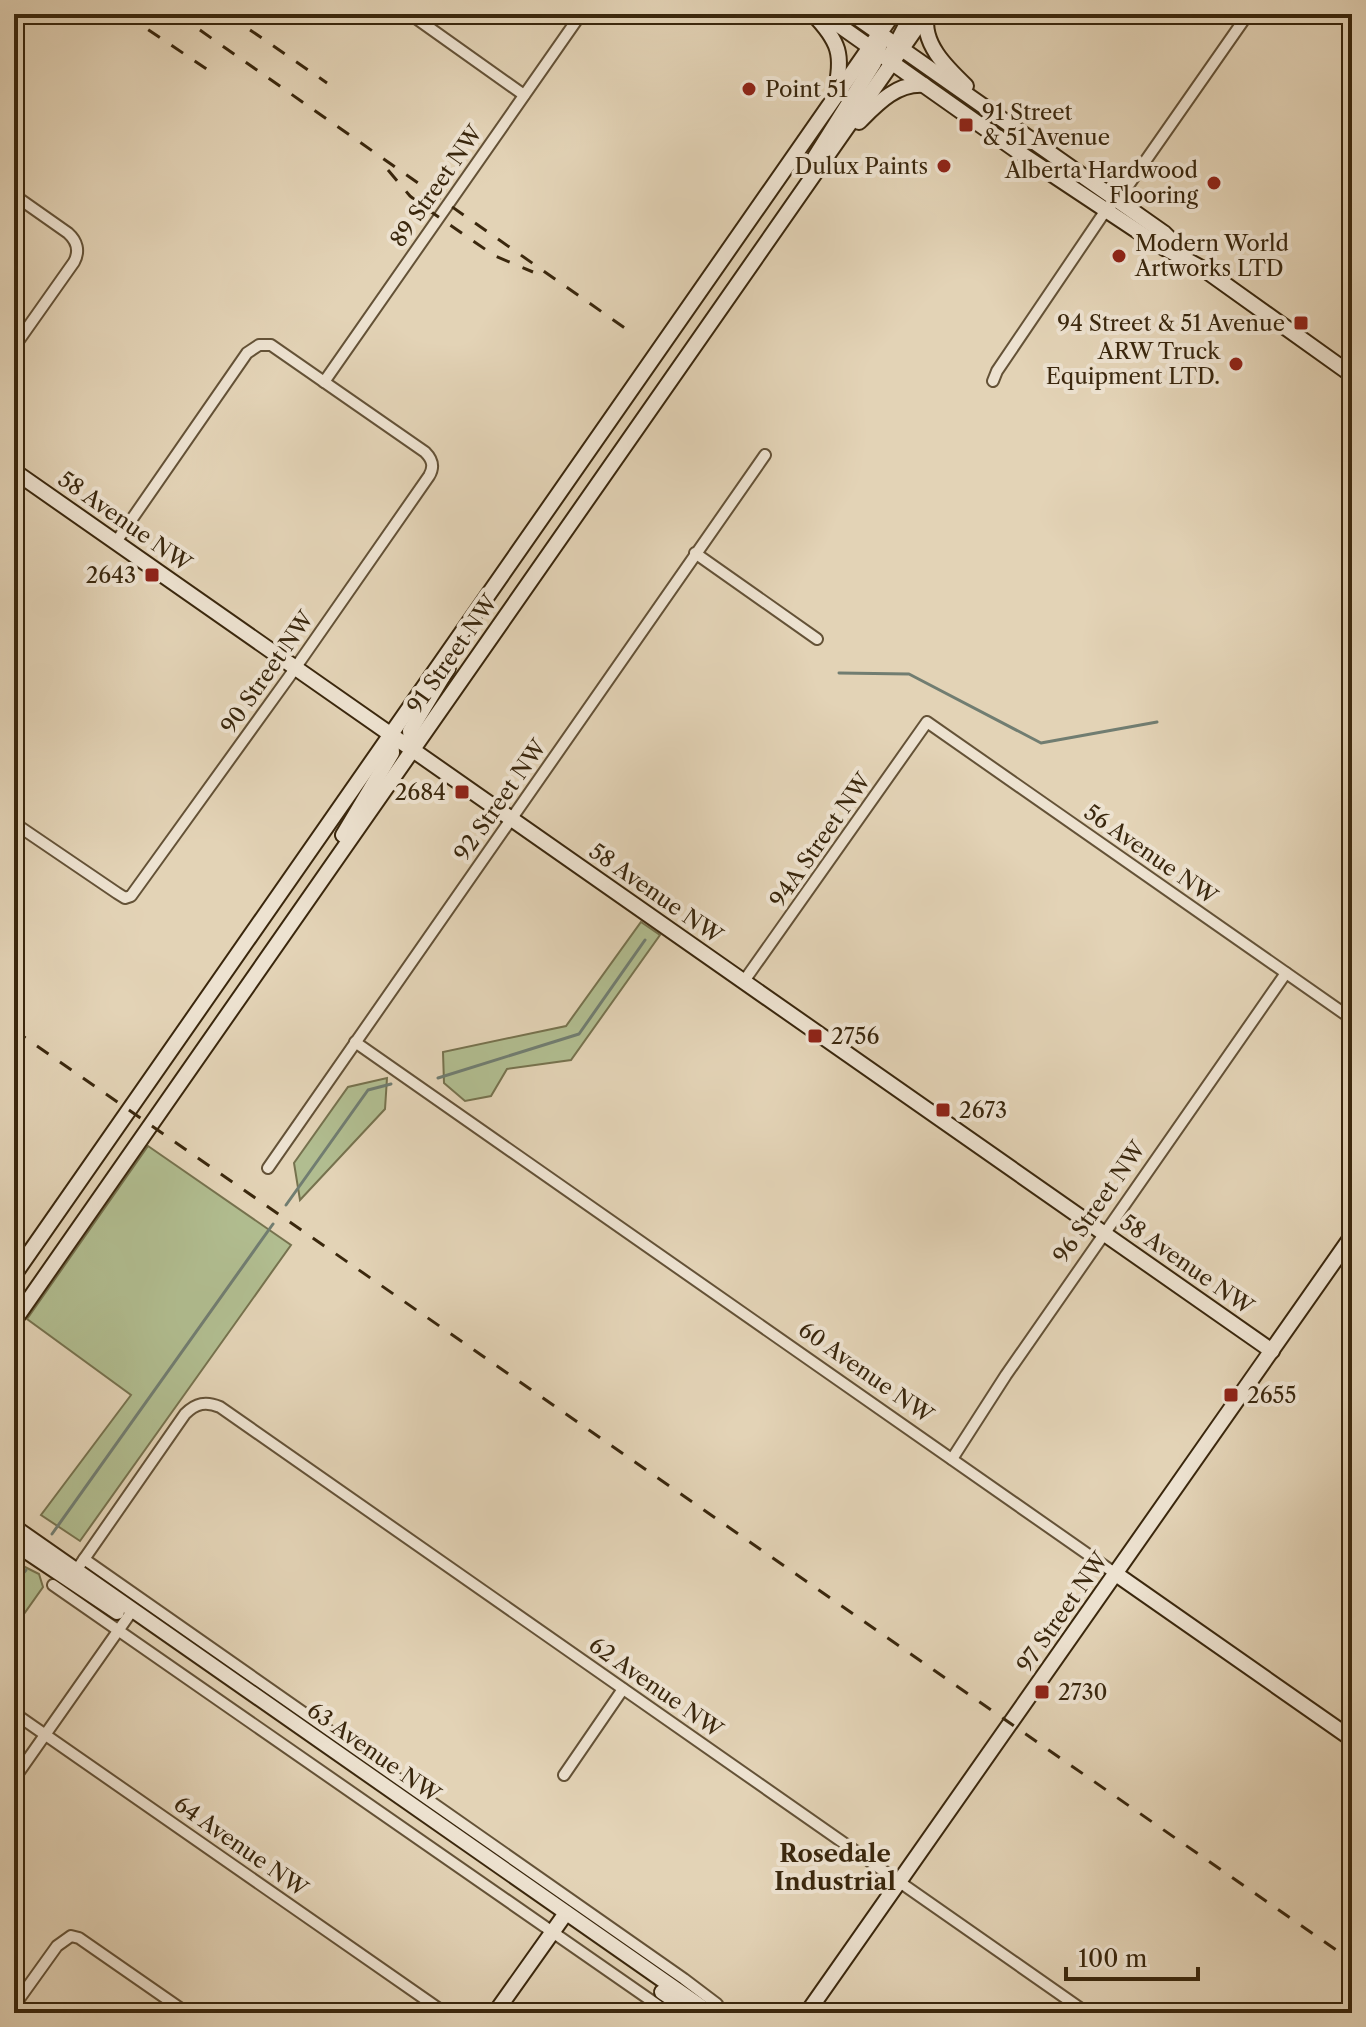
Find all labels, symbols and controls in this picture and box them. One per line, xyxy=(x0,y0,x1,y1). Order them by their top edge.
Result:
place label: Point 51 xyxy=(765,76,848,103)
marker: Point 51 xyxy=(740,80,758,98)
place label: 91 Street & 51 Avenue xyxy=(982,99,1110,151)
marker: 91 Street & 51 Avenue xyxy=(957,116,975,134)
street label: 89 Street NW xyxy=(385,120,489,252)
place label: Dulux Paints xyxy=(794,153,928,180)
marker: Dulux Paints xyxy=(935,157,953,175)
place label: Alberta Hardwood Flooring xyxy=(1004,157,1198,209)
marker: Alberta Hardwood Flooring xyxy=(1205,174,1223,192)
place label: Modern World Artworks LTD xyxy=(1134,230,1289,282)
marker: Modern World Artworks LTD xyxy=(1110,247,1128,265)
place label: 94 Street & 51 Avenue xyxy=(1057,310,1285,337)
marker: 94 Street & 51 Avenue xyxy=(1292,314,1310,332)
place label: ARW Truck Equipment LTD. xyxy=(1046,338,1221,390)
marker: ARW Truck Equipment LTD. xyxy=(1227,355,1245,373)
street label: 58 Avenue NW xyxy=(53,466,197,578)
place label: 2643 xyxy=(86,562,136,589)
marker: 2643 xyxy=(143,566,161,584)
street label: 91 Street NW xyxy=(402,589,504,719)
street label: 90 Street NW xyxy=(215,605,320,739)
street label: 92 Street NW xyxy=(449,734,553,866)
street label: 94A Street NW xyxy=(764,767,877,913)
place label: 2684 xyxy=(395,779,446,806)
marker: 2684 xyxy=(453,783,471,801)
street label: 56 Avenue NW xyxy=(1079,799,1223,911)
street label: 58 Avenue NW xyxy=(584,838,728,950)
place label: 2756 xyxy=(831,1023,879,1050)
marker: 2756 xyxy=(806,1027,824,1045)
place label: 2673 xyxy=(959,1097,1007,1124)
marker: 2673 xyxy=(934,1101,952,1119)
street label: 96 Street NW xyxy=(1048,1136,1152,1268)
street label: 58 Avenue NW xyxy=(1115,1209,1259,1321)
street label: 60 Avenue NW xyxy=(793,1316,939,1429)
place label: 2655 xyxy=(1247,1382,1296,1409)
marker: 2655 xyxy=(1222,1386,1240,1404)
street label: 97 Street NW xyxy=(1011,1546,1114,1677)
street label: 62 Avenue NW xyxy=(584,1631,728,1744)
place label: 2730 xyxy=(1058,1679,1108,1706)
marker: 2730 xyxy=(1033,1683,1051,1701)
street label: 63 Avenue NW xyxy=(302,1697,446,1809)
street label: 64 Avenue NW xyxy=(169,1790,313,1903)
district label: Rosedale Industrial xyxy=(774,1839,896,1896)
scale bar xyxy=(1066,1931,1198,1981)
text: 100 m xyxy=(1078,1944,1147,1973)

